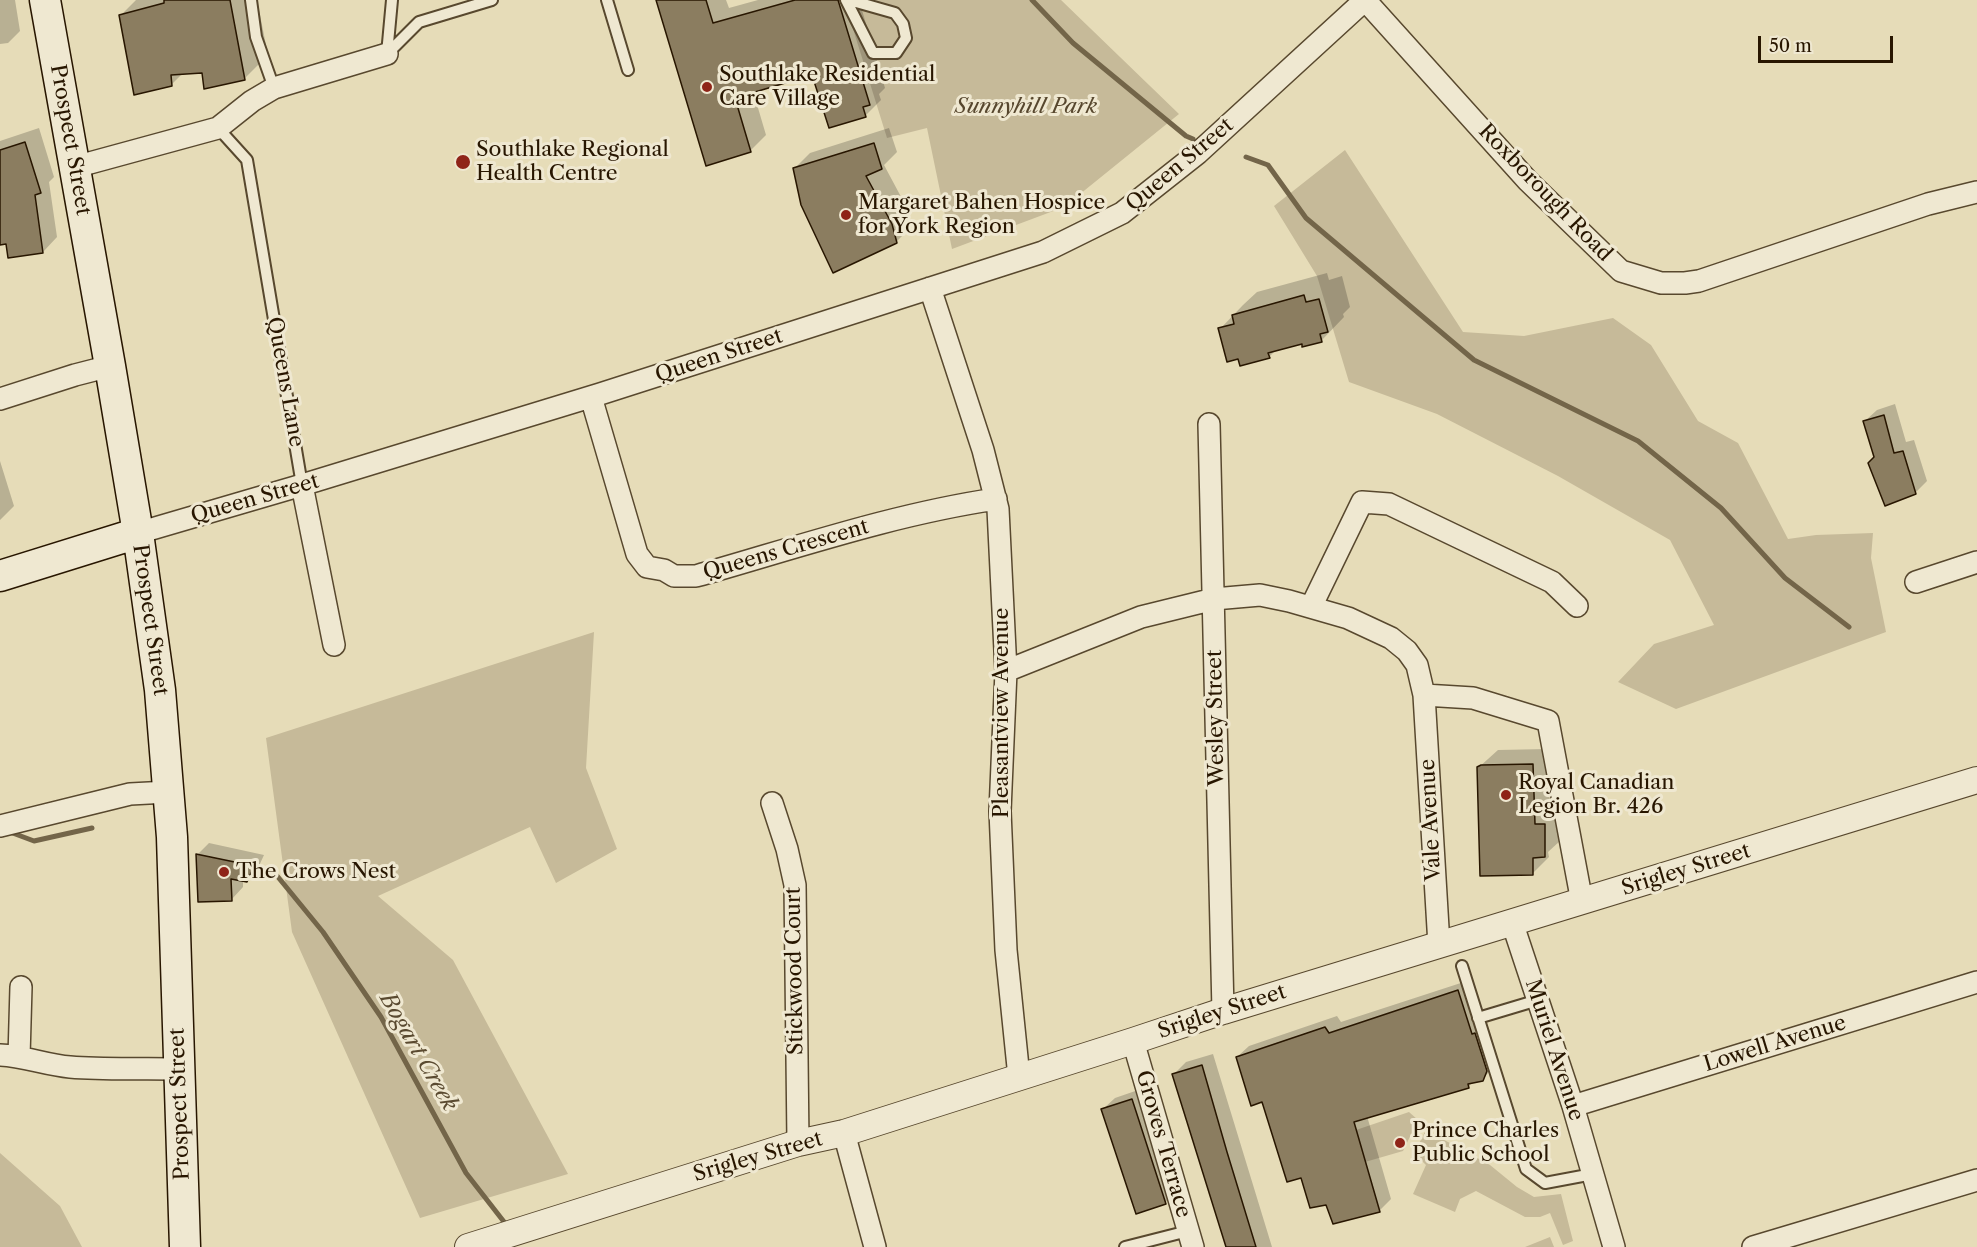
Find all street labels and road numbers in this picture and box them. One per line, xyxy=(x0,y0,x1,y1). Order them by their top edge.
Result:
street label: Prospect Street xyxy=(44,63,96,217)
street label: Queen Street xyxy=(1121,113,1239,217)
street label: Roxborough Road xyxy=(1473,119,1617,267)
street label: Queens Lane xyxy=(261,315,309,449)
street label: Queen Street xyxy=(652,324,786,388)
street label: Queen Street xyxy=(188,469,322,529)
street label: Queens Crescent xyxy=(700,514,872,586)
street label: Prospect Street xyxy=(127,543,173,697)
street label: Pleasantview Avenue xyxy=(989,608,1015,818)
street label: Wesley Street xyxy=(1202,650,1230,786)
street label: Vale Avenue xyxy=(1415,758,1447,882)
street label: Srigley Street xyxy=(1619,838,1753,902)
street label: Stickwood Court xyxy=(781,887,809,1055)
street label: Muriel Avenue xyxy=(1519,976,1589,1124)
street label: Srigley Street xyxy=(1155,979,1289,1045)
street label: Lowell Avenue xyxy=(1701,1010,1849,1078)
street label: Prospect Street xyxy=(165,1027,195,1181)
street label: Groves Terrace xyxy=(1130,1067,1196,1221)
street label: Srigley Street xyxy=(690,1127,826,1187)

